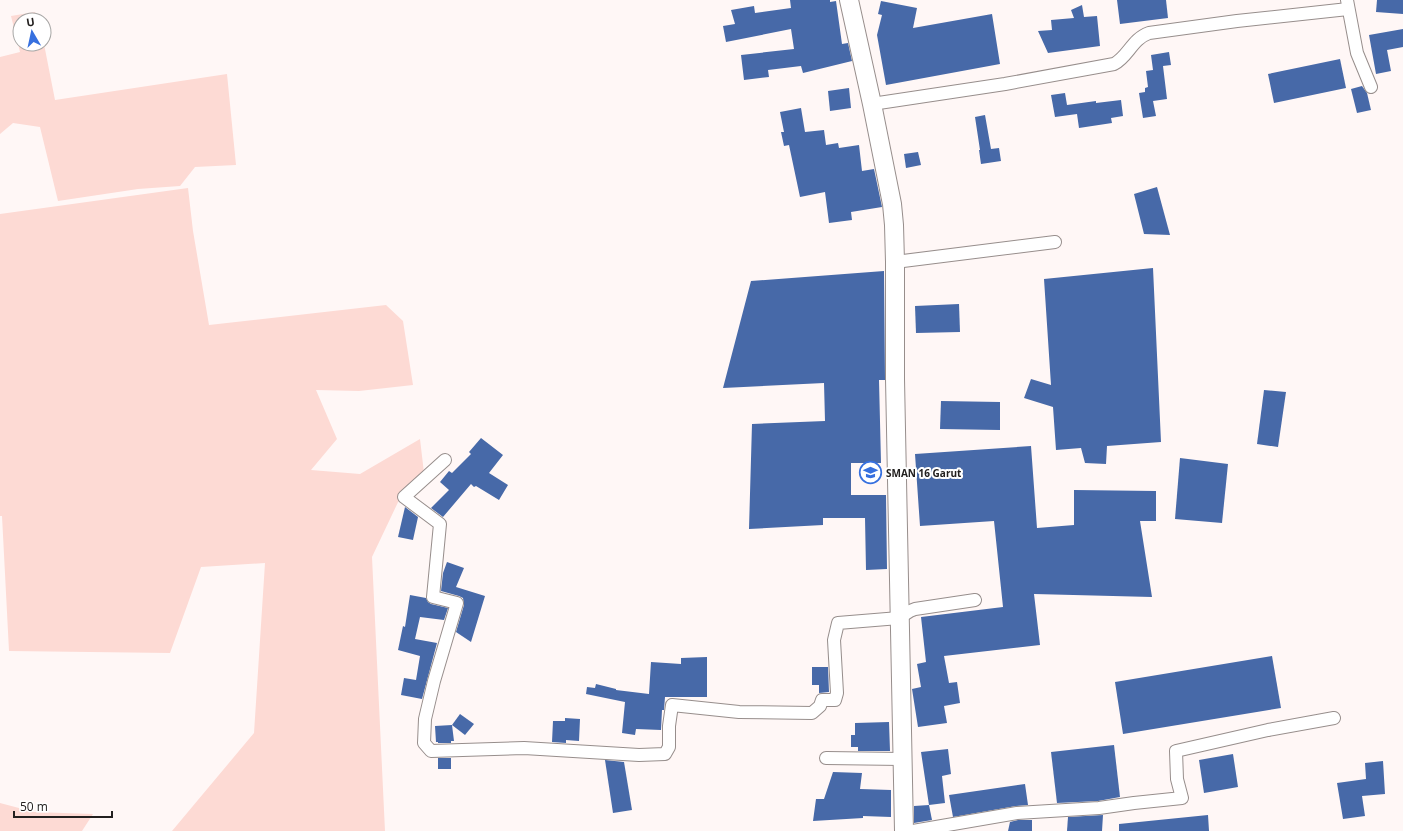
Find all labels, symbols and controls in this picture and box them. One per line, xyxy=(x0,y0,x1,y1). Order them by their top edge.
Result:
north arrow xyxy=(12,12,52,52)
text: U xyxy=(25,14,36,30)
school or university icon: SMAN 16 Garut xyxy=(857,460,883,486)
place label: SMAN 16 Garut xyxy=(886,466,962,480)
scale bar xyxy=(14,793,112,819)
text: 50 m xyxy=(20,798,48,815)

